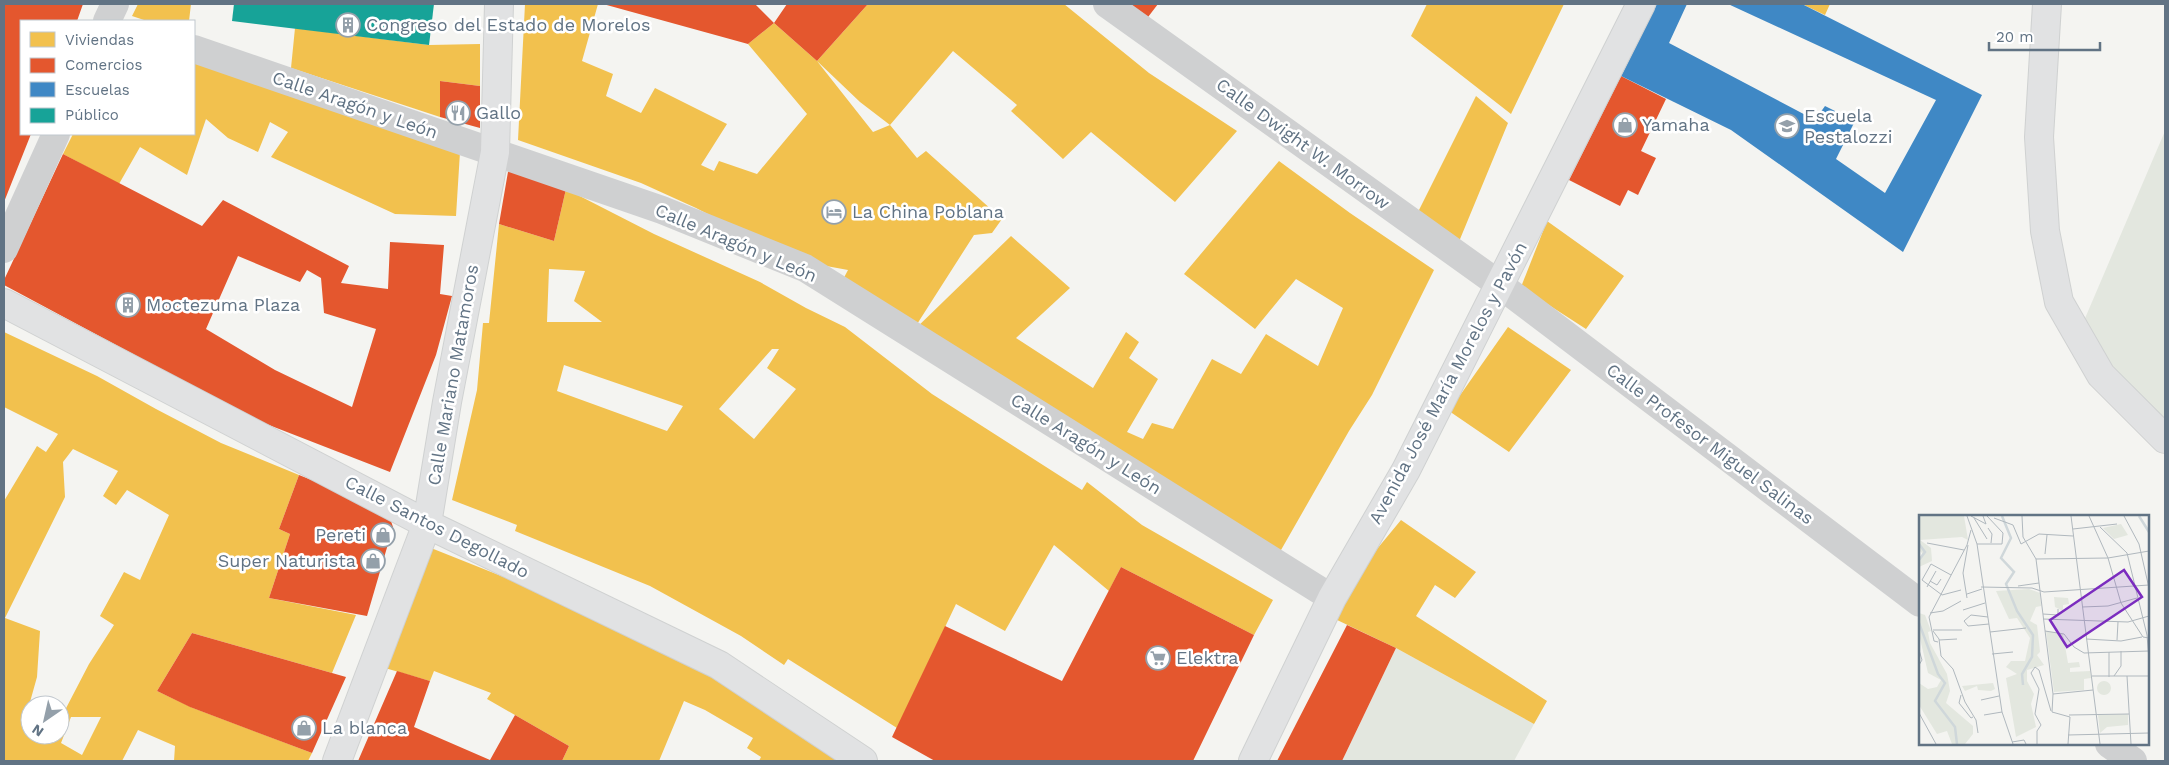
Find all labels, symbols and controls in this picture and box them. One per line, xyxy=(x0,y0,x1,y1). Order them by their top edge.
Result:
building icon: Congreso del Estado de Morelos xyxy=(335,12,361,38)
place label: Congreso del Estado de Morelos xyxy=(366,14,650,35)
legend xyxy=(20,20,195,135)
scale bar xyxy=(1989,20,2100,52)
text: 20 m xyxy=(1996,28,2034,46)
text: Viviendas xyxy=(65,31,134,49)
text: Comercios xyxy=(65,56,143,74)
street label: Calle Aragón y León xyxy=(270,66,441,143)
street label: Calle Dwight W. Morrow xyxy=(1212,74,1394,214)
text: Escuelas xyxy=(65,81,130,99)
restaurant icon: Gallo xyxy=(445,100,471,126)
place label: Gallo xyxy=(476,102,521,123)
place label: Escuela Pestalozzi xyxy=(1804,105,1893,147)
text: Público xyxy=(65,106,119,124)
shop icon: Yamaha xyxy=(1612,112,1638,138)
school or university icon: Escuela Pestalozzi xyxy=(1774,113,1800,139)
place label: Yamaha xyxy=(1642,114,1710,135)
street label: Calle Aragón y León xyxy=(652,199,820,286)
hotel icon: La China Poblana xyxy=(821,199,847,225)
place label: La China Poblana xyxy=(852,201,1004,222)
street label: Avenida José María Morelos y Pavón xyxy=(1364,238,1531,527)
street label: Calle Mariano Matamoros xyxy=(423,263,482,487)
building icon: Moctezuma Plaza xyxy=(115,292,141,318)
place label: Moctezuma Plaza xyxy=(146,294,300,315)
street label: Calle Profesor Miguel Salinas xyxy=(1602,359,1818,528)
street label: Calle Aragón y León xyxy=(1007,389,1165,498)
street label: Calle Santos Degollado xyxy=(342,471,533,582)
inset map xyxy=(1919,515,2149,745)
shop icon: Pereti xyxy=(370,522,396,548)
place label: Pereti xyxy=(315,524,366,545)
shop icon: Super Naturista xyxy=(360,548,386,574)
place label: Super Naturista xyxy=(218,550,356,571)
supermarket icon: Elektra xyxy=(1145,645,1171,671)
place label: Elektra xyxy=(1176,647,1238,668)
north arrow xyxy=(20,695,70,745)
shop icon: La blanca xyxy=(291,715,317,741)
place label: La blanca xyxy=(322,717,407,738)
text: N xyxy=(29,721,47,740)

